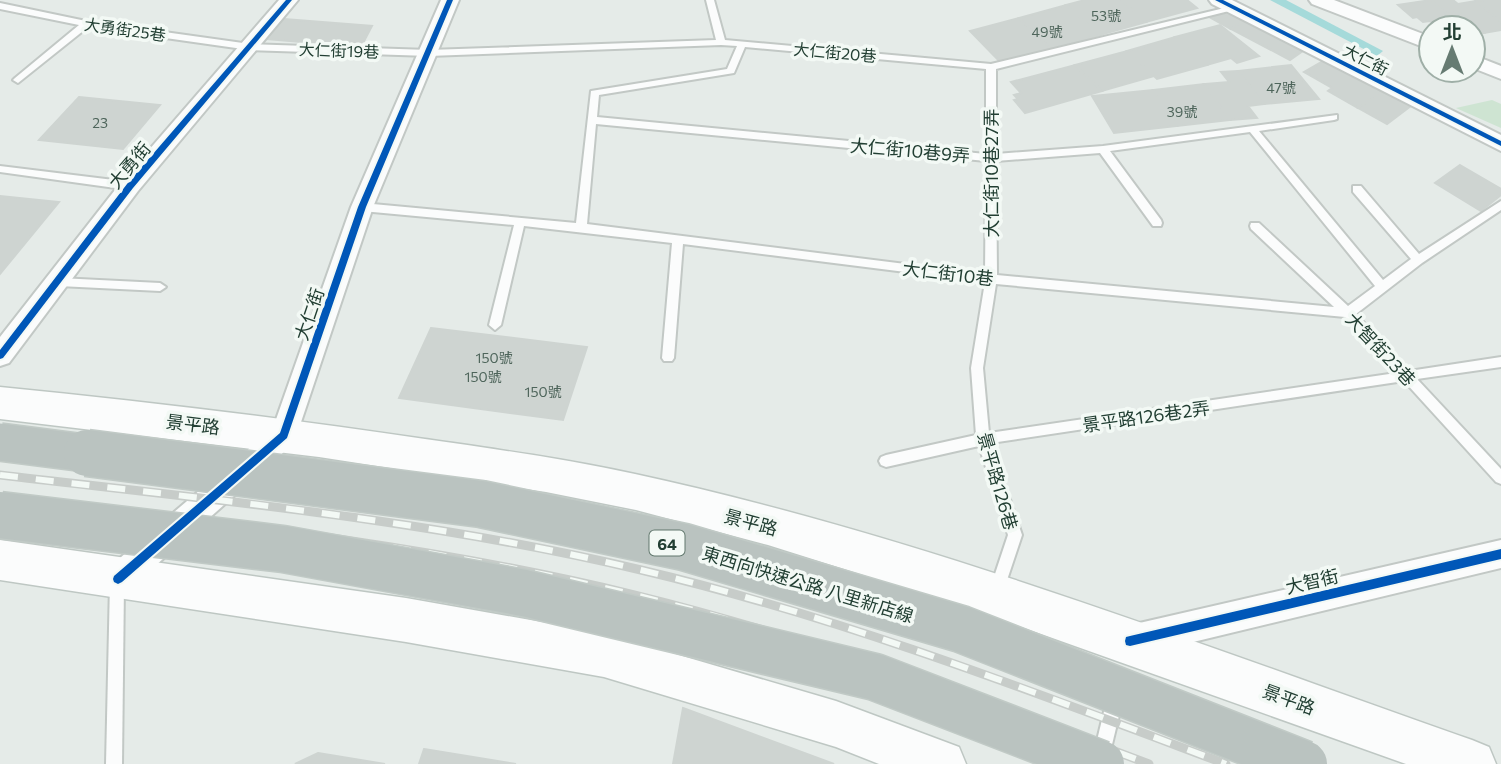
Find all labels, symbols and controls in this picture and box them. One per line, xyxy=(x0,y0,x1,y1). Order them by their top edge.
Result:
house number: 53號 xyxy=(1091,7,1121,24)
street label: 大勇街25巷 xyxy=(83,14,167,44)
north arrow xyxy=(1417,14,1487,84)
text: 北 xyxy=(1442,20,1462,43)
house number: 49號 xyxy=(1032,23,1062,40)
street label: 大仁街19巷 xyxy=(298,39,380,61)
street label: 大仁街20巷 xyxy=(793,39,877,65)
street label: 大仁街 xyxy=(1340,40,1392,78)
house number: 47號 xyxy=(1266,79,1296,96)
house number: 39號 xyxy=(1167,103,1197,120)
street label: 大仁街10巷27弄 xyxy=(980,109,1002,237)
house number: 23 xyxy=(92,114,108,131)
street label: 大仁街10巷9弄 xyxy=(849,134,971,166)
street label: 大勇街 xyxy=(103,137,155,193)
street label: 大仁街10巷 xyxy=(901,257,995,289)
street label: 大仁街 xyxy=(290,285,328,343)
street label: 大智街23巷 xyxy=(1341,308,1421,390)
house number: 150號 xyxy=(475,349,513,366)
house number: 150號 xyxy=(464,368,502,385)
house number: 150號 xyxy=(524,383,562,400)
street label: 景平路126巷2弄 xyxy=(1081,396,1211,436)
street label: 景平路 xyxy=(165,410,221,438)
street label: 景平路126巷 xyxy=(974,430,1022,532)
street label: 景平路 xyxy=(722,504,780,540)
road number: 64 xyxy=(650,530,684,556)
street label: 東西向快速公路 八里新店線 xyxy=(700,541,916,627)
street label: 大智街 xyxy=(1283,564,1341,598)
street label: 景平路 xyxy=(1260,679,1318,719)

